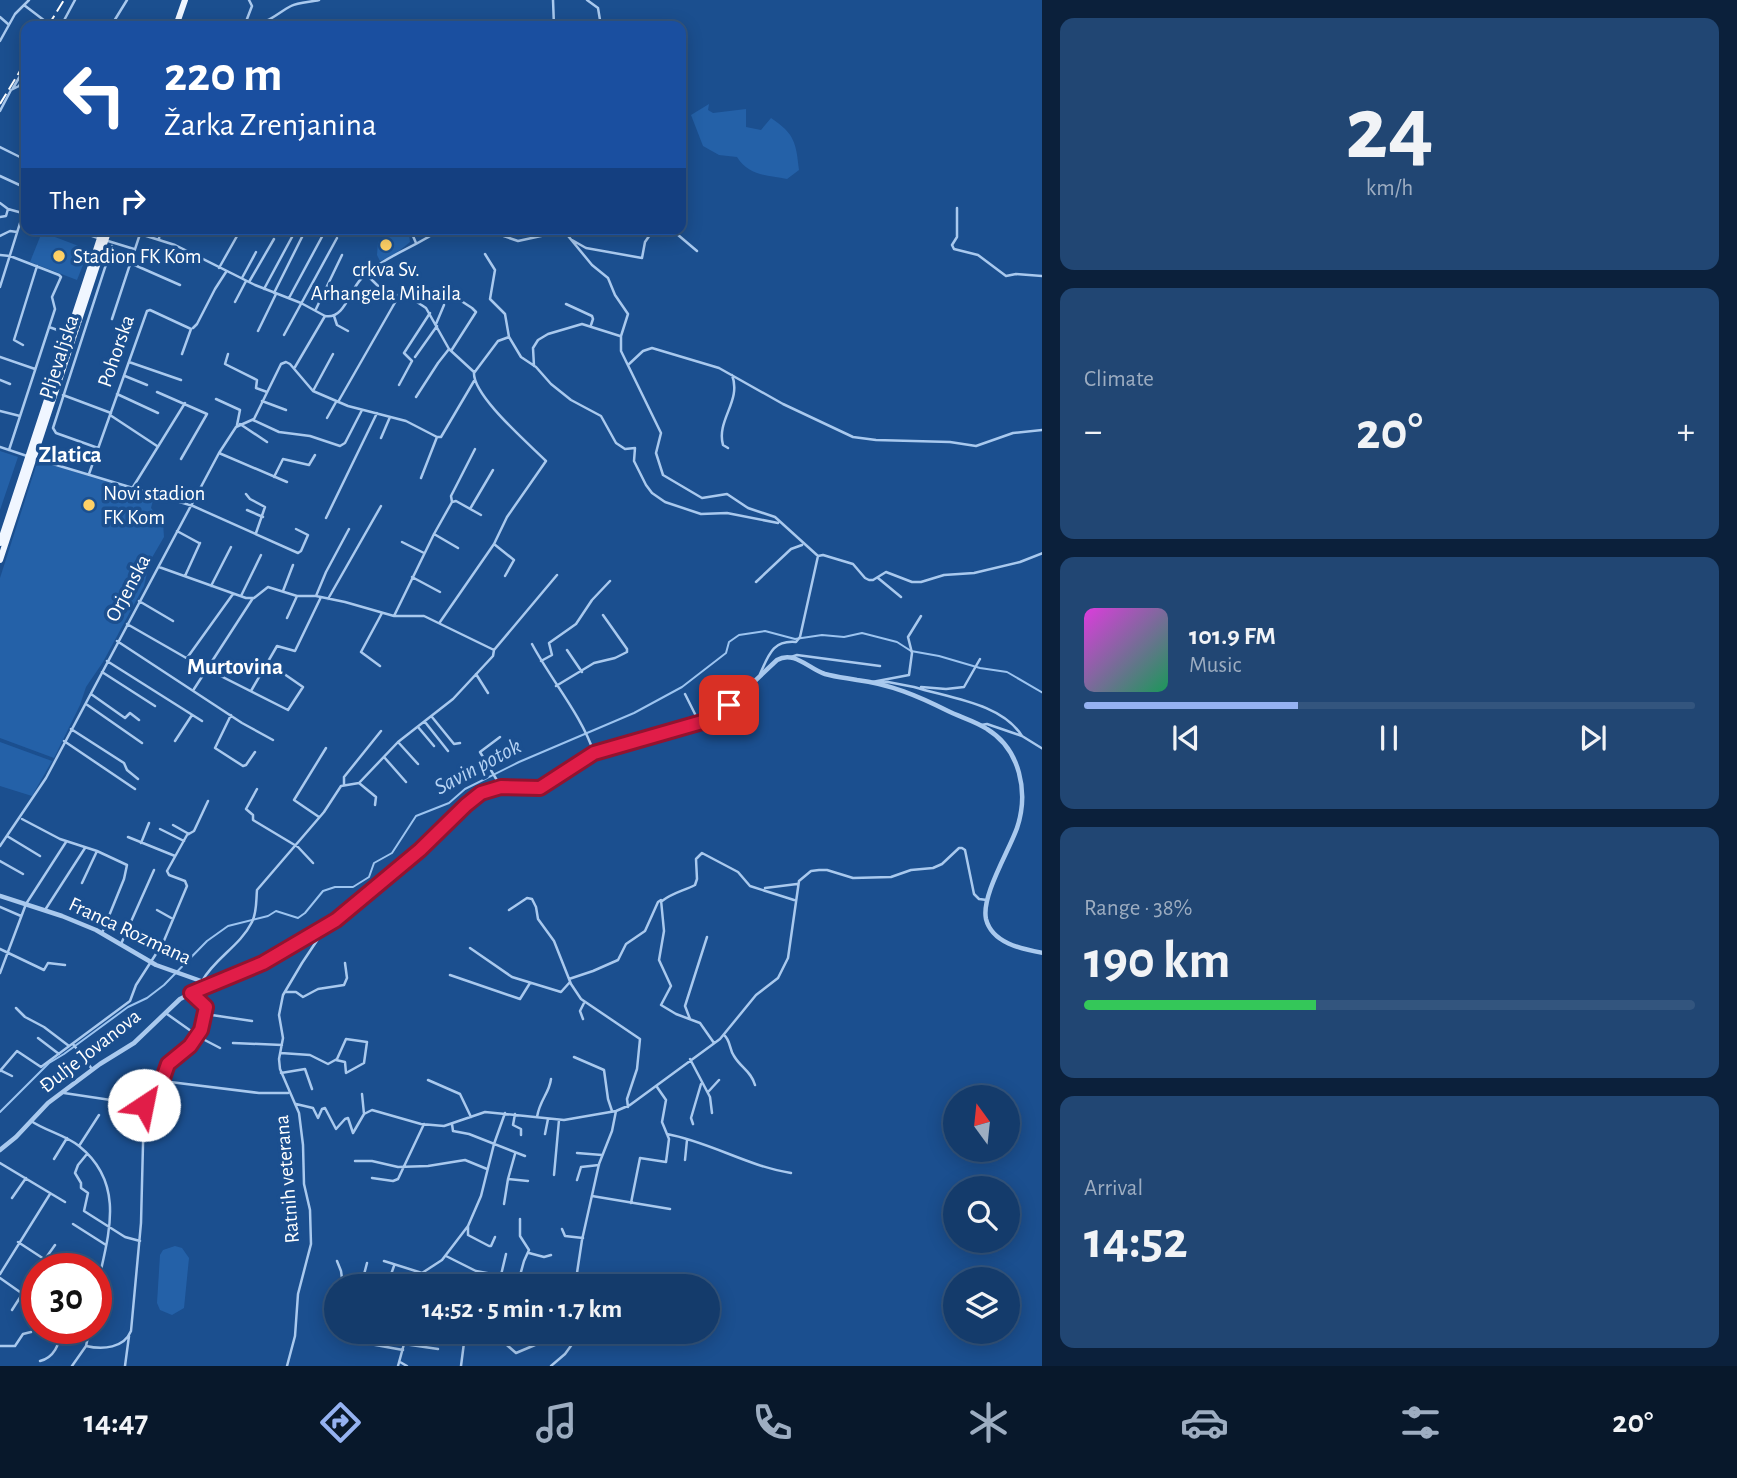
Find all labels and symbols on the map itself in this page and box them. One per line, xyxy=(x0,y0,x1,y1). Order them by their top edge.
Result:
marker: crkva Sv. Arhangela Mihaila xyxy=(378,237,394,253)
place label: Stadion FK Kom xyxy=(73,246,202,267)
marker: Stadion FK Kom xyxy=(51,248,67,264)
place label: crkva Sv. Arhangela Mihaila xyxy=(311,259,462,304)
street label: Pljevaljska xyxy=(36,312,83,402)
street label: Pohorska xyxy=(94,312,138,390)
district label: Zlatica xyxy=(38,444,102,467)
place label: Novi stadion FK Kom xyxy=(103,483,205,528)
marker: Novi stadion FK Kom xyxy=(81,497,97,513)
street label: Orjenska xyxy=(102,551,155,625)
district label: Murtovina xyxy=(187,656,283,679)
pin xyxy=(699,675,759,735)
water label: Savin potok xyxy=(431,734,526,799)
street label: Franca Rozmana xyxy=(65,893,195,969)
street label: Đulje Jovanova xyxy=(36,1005,145,1097)
position arrow xyxy=(107,1068,181,1142)
north arrow xyxy=(943,1085,1020,1162)
street label: Ratnih veterana xyxy=(271,1114,303,1244)
speed limit sign: 30 xyxy=(21,1253,112,1344)

